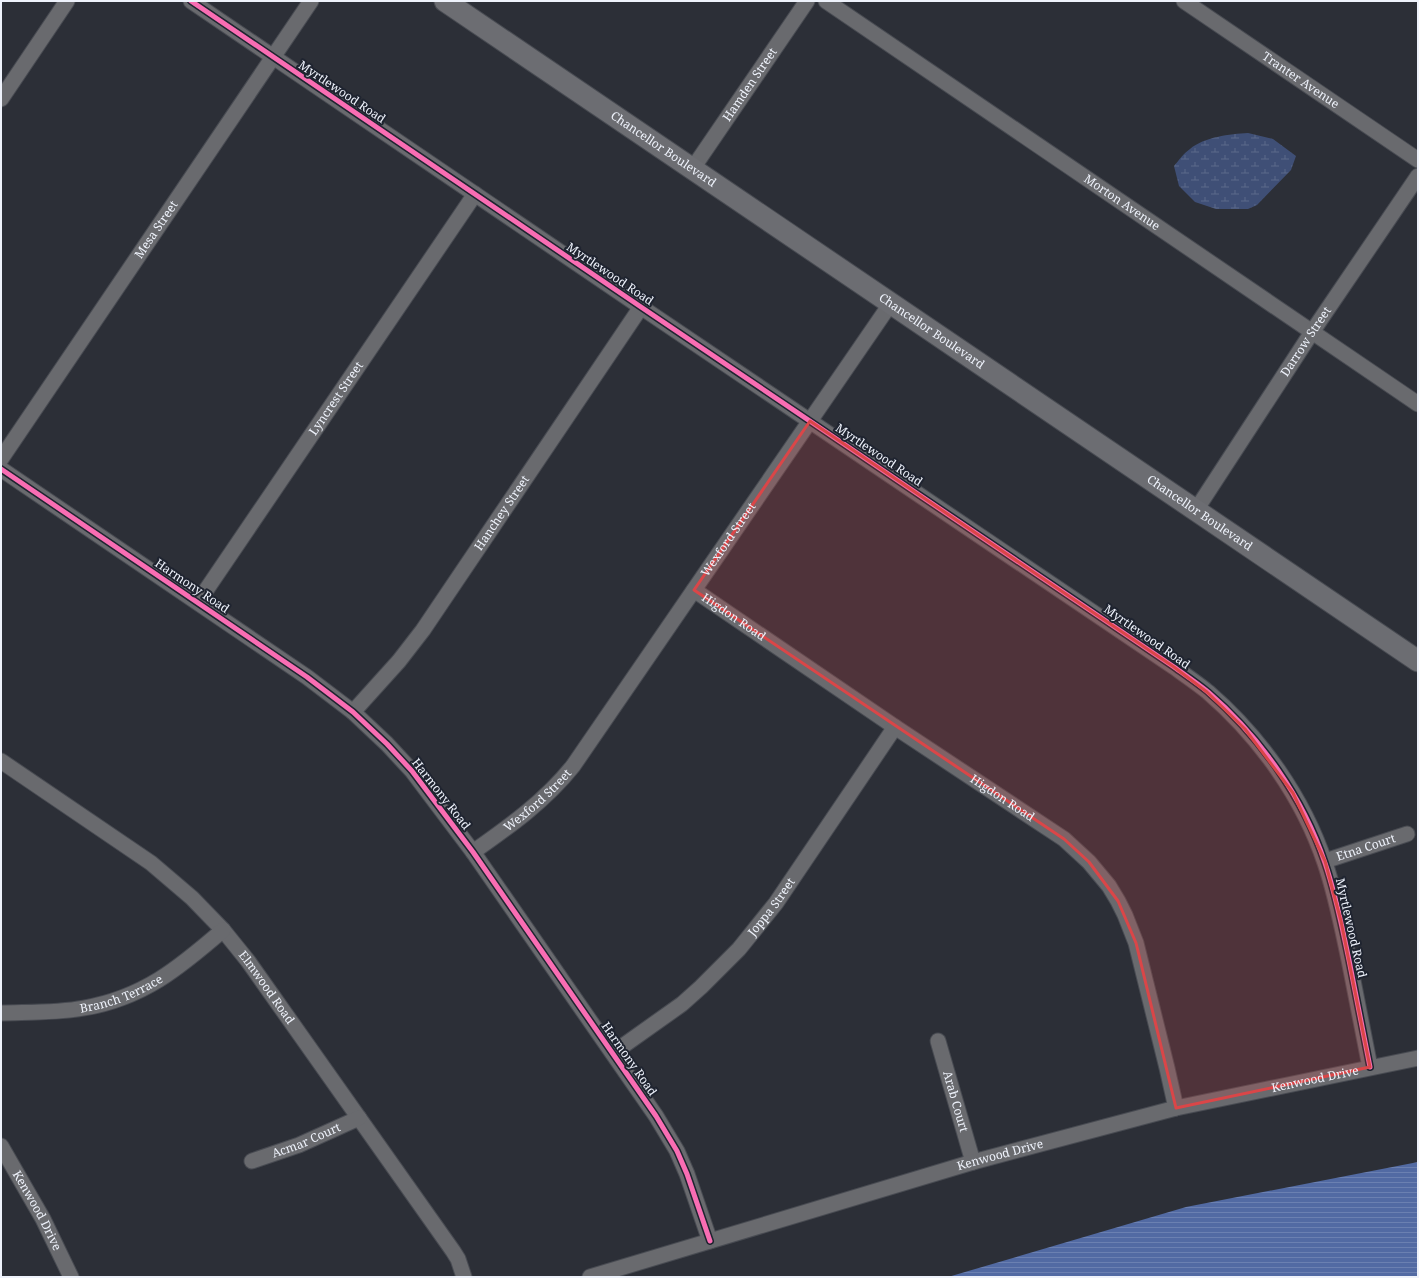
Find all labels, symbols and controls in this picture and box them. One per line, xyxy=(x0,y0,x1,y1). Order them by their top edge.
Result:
street label: Hamden Street xyxy=(718,44,781,125)
street label: Tranter Avenue xyxy=(1259,48,1343,112)
street label: Myrtlewood Road xyxy=(295,56,390,127)
street label: Chancellor Boulevard xyxy=(608,107,721,191)
street label: Morton Avenue xyxy=(1081,170,1164,234)
street label: Mesa Street xyxy=(130,197,182,262)
street label: Myrtlewood Road xyxy=(563,238,658,309)
street label: Chancellor Boulevard xyxy=(876,289,989,373)
street label: Darrow Street xyxy=(1276,303,1335,380)
street label: Lyncrest Street xyxy=(305,358,367,439)
street label: Myrtlewood Road xyxy=(832,419,927,490)
street label: Chancellor Boulevard xyxy=(1144,471,1257,555)
street label: Hanchey Street xyxy=(470,472,533,554)
street label: Wexford Street xyxy=(697,499,760,580)
street label: Harmony Road xyxy=(152,554,233,617)
street label: Higdon Road xyxy=(699,589,770,645)
street label: Myrtlewood Road xyxy=(1101,600,1194,673)
street label: Harmony Road xyxy=(408,754,475,834)
street label: Wexford Street xyxy=(500,765,575,835)
street label: Higdon Road xyxy=(967,770,1039,826)
street label: Etna Court xyxy=(1334,829,1397,865)
street label: Joppa Street xyxy=(743,874,799,940)
street label: Myrtlewood Road xyxy=(1332,876,1371,980)
street label: Elmwood Road xyxy=(235,947,299,1028)
street label: Branch Terrace xyxy=(78,970,166,1017)
street label: Harmony Road xyxy=(598,1018,662,1100)
street label: Kenwood Drive xyxy=(1270,1061,1360,1096)
street label: Arab Court xyxy=(939,1069,973,1134)
street label: Acmar Court xyxy=(270,1118,343,1162)
street label: Kenwood Drive xyxy=(955,1135,1045,1174)
street label: Kenwood Drive xyxy=(9,1167,66,1253)

